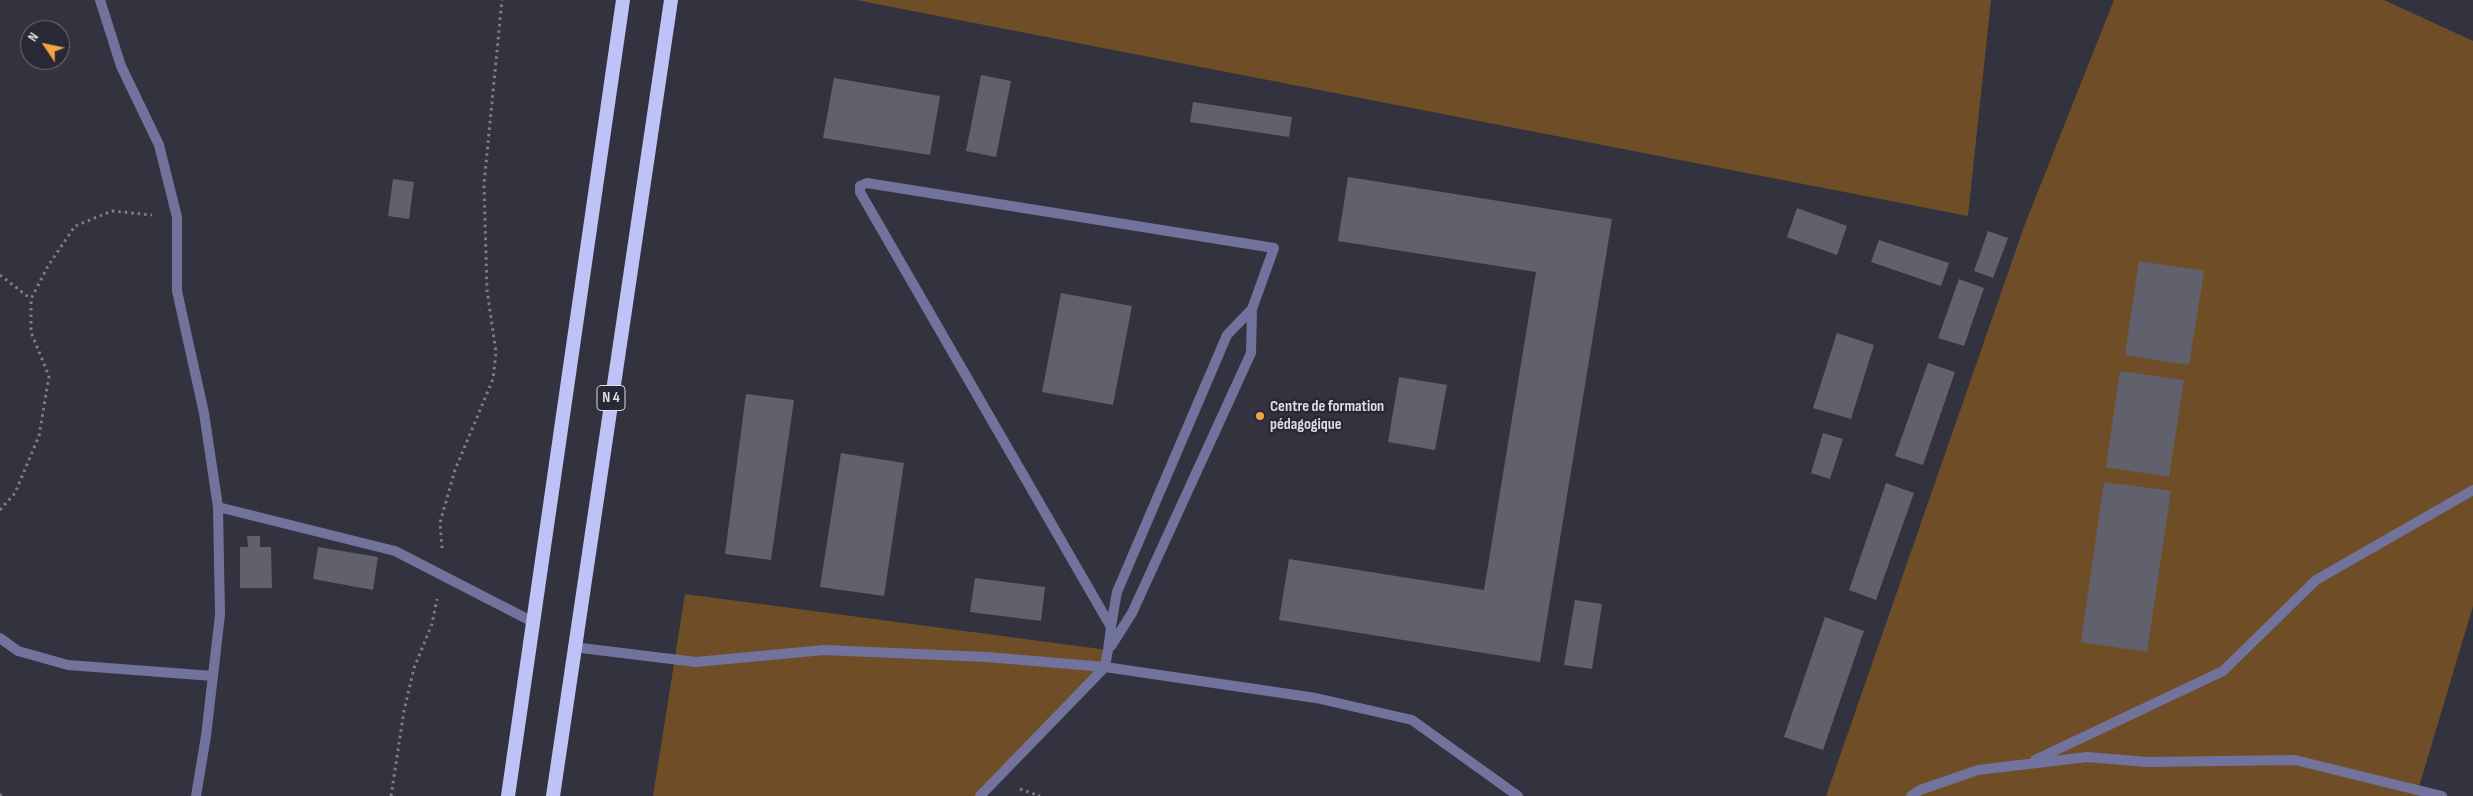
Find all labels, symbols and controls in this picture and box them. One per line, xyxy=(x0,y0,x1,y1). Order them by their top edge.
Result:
north arrow xyxy=(20,20,70,70)
text: N xyxy=(24,29,42,45)
road number: N 4 xyxy=(597,386,625,410)
place label: Centre de formation pédagogique xyxy=(1270,397,1384,435)
marker: Centre de formation pédagogique xyxy=(1254,410,1266,422)

